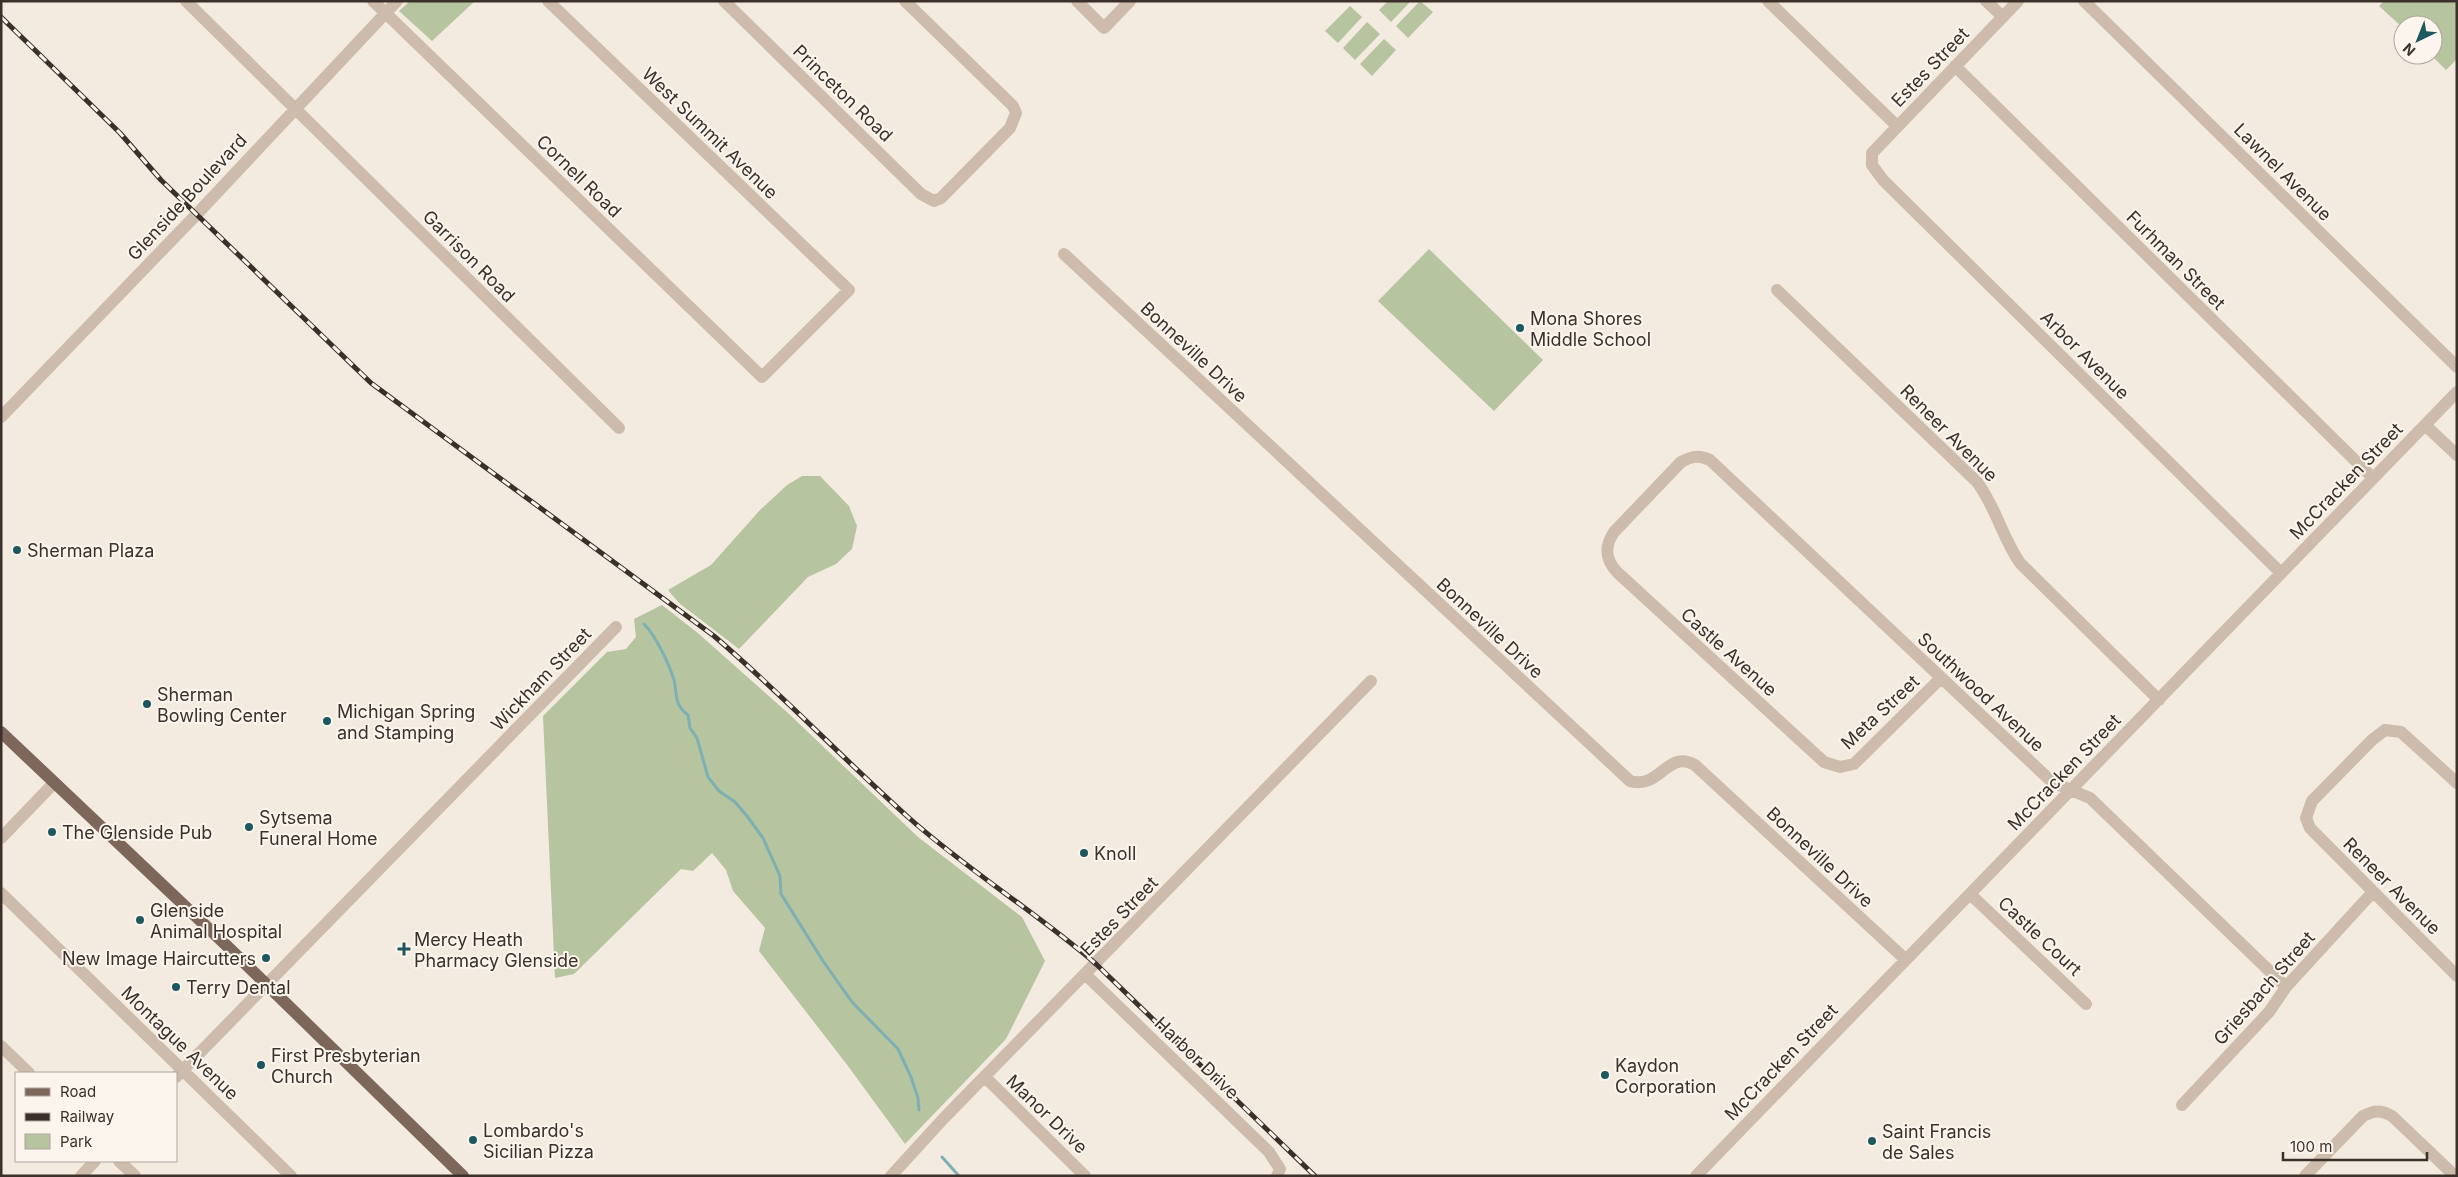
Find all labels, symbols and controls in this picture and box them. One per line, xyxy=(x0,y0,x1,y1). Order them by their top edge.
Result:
north arrow xyxy=(2393,15,2443,65)
street label: Estes Street xyxy=(1887,23,1973,111)
street label: Princeton Road xyxy=(789,40,897,146)
text: N xyxy=(2399,40,2418,60)
street label: West Summit Avenue xyxy=(638,63,782,203)
street label: Lawnel Avenue xyxy=(2230,119,2336,225)
street label: Glenside Boulevard xyxy=(123,130,251,264)
street label: Cornell Road xyxy=(532,130,626,222)
street label: Garrison Road xyxy=(419,206,519,306)
street label: Furhman Street xyxy=(2122,206,2230,314)
street label: Bonneville Drive xyxy=(1137,297,1251,407)
street label: Arbor Avenue xyxy=(2036,306,2134,404)
place label: Mona Shores Middle School xyxy=(1530,308,1651,350)
marker: Mona Shores Middle School xyxy=(1514,322,1526,334)
street label: Reneer Avenue xyxy=(1896,380,2002,486)
street label: McCracken Street xyxy=(2285,418,2407,543)
place label: Sherman Plaza xyxy=(27,540,154,561)
marker: Sherman Plaza xyxy=(11,544,23,556)
street label: Bonneville Drive xyxy=(1433,573,1547,683)
street label: Castle Avenue xyxy=(1677,603,1781,701)
street label: Wickham Street xyxy=(487,623,595,735)
street label: Southwood Avenue xyxy=(1914,628,2048,756)
street label: Meta Street xyxy=(1837,671,1923,753)
place label: Sherman Bowling Center xyxy=(157,684,287,726)
marker: Sherman Bowling Center xyxy=(141,698,153,710)
place label: Michigan Spring and Stamping xyxy=(337,701,475,743)
street label: McCracken Street xyxy=(2003,709,2125,834)
marker: Michigan Spring and Stamping xyxy=(321,715,333,727)
street label: Bonneville Drive xyxy=(1763,802,1877,912)
place label: Sytsema Funeral Home xyxy=(259,807,378,849)
marker: Sytsema Funeral Home xyxy=(243,821,255,833)
place label: The Glenside Pub xyxy=(62,822,212,843)
marker: The Glenside Pub xyxy=(46,826,58,838)
street label: Reneer Avenue xyxy=(2339,833,2445,939)
place label: Knoll xyxy=(1094,843,1136,864)
marker: Knoll xyxy=(1078,847,1090,859)
street label: Estes Street xyxy=(1076,872,1162,960)
street label: Castle Court xyxy=(1994,892,2086,980)
place label: Glenside Animal Hospital xyxy=(150,900,282,942)
marker: Glenside Animal Hospital xyxy=(134,914,146,926)
street label: Griesbach Street xyxy=(2209,927,2319,1049)
place label: Mercy Heath Pharmacy Glenside xyxy=(414,929,579,971)
marker: Mercy Heath Pharmacy Glenside xyxy=(398,943,410,955)
place label: New Image Haircutters xyxy=(62,948,256,969)
marker: New Image Haircutters xyxy=(260,952,272,964)
place label: Terry Dental xyxy=(186,977,291,998)
marker: Terry Dental xyxy=(170,981,182,993)
street label: Montague Avenue xyxy=(117,982,243,1104)
street label: McCracken Street xyxy=(1720,999,1842,1124)
street label: Harbor Drive xyxy=(1151,1013,1243,1103)
place label: First Presbyterian Church xyxy=(271,1045,421,1087)
place label: Kaydon Corporation xyxy=(1615,1055,1716,1097)
marker: First Presbyterian Church xyxy=(255,1059,267,1071)
marker: Kaydon Corporation xyxy=(1599,1069,1611,1081)
street label: Manor Drive xyxy=(1002,1070,1092,1158)
legend xyxy=(15,1072,178,1162)
text: Road xyxy=(60,1082,96,1101)
text: Railway xyxy=(60,1107,115,1126)
place label: Lombardo's Sicilian Pizza xyxy=(483,1120,594,1162)
place label: Saint Francis de Sales xyxy=(1882,1121,1991,1163)
scale bar xyxy=(2283,1130,2427,1162)
text: Park xyxy=(60,1132,93,1151)
marker: Lombardo's Sicilian Pizza xyxy=(467,1134,479,1146)
marker: Saint Francis de Sales xyxy=(1866,1135,1878,1147)
text: 100 m xyxy=(2290,1137,2332,1156)

